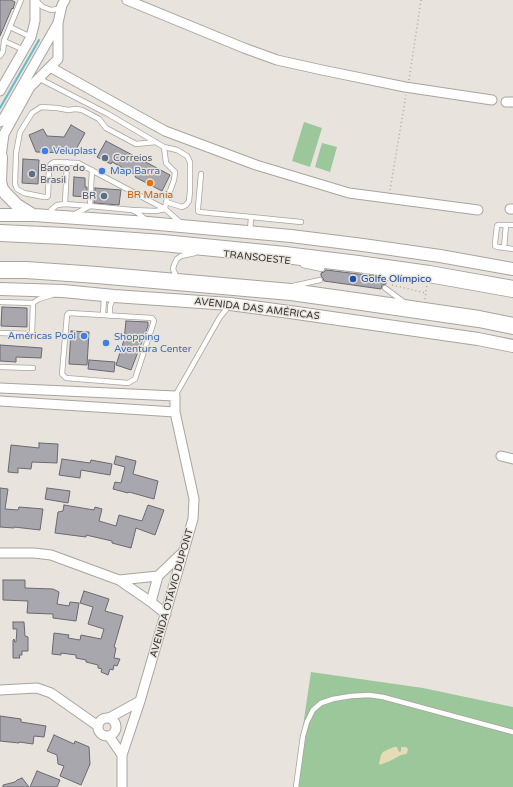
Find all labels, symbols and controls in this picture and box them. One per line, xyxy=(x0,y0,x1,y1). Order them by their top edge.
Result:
place label: Veluplast xyxy=(53,145,97,157)
marker: Veluplast xyxy=(40,146,50,156)
place label: Correios xyxy=(113,152,152,164)
marker: Correios xyxy=(100,153,110,163)
place label: Banco do Brasil xyxy=(40,162,85,186)
place label: Map Barra xyxy=(110,165,160,177)
marker: Map Barra xyxy=(97,166,107,176)
marker: Banco do Brasil xyxy=(27,169,37,179)
marker: BR Mania xyxy=(145,178,155,188)
place label: BR Mania xyxy=(127,189,173,201)
place label: BR xyxy=(82,190,96,202)
marker: BR xyxy=(99,191,109,201)
street label: TRANSOESTE xyxy=(223,248,291,268)
place label: Golfe Olímpico xyxy=(361,273,431,285)
marker: Golfe Olímpico xyxy=(348,274,358,284)
street label: AVENIDA DAS AMÉRICAS xyxy=(194,295,320,323)
place label: Américas Pool xyxy=(8,330,76,342)
marker: Américas Pool xyxy=(79,331,89,341)
place label: Shopping Aventura Center xyxy=(114,331,192,354)
marker: Shopping Aventura Center xyxy=(101,338,111,348)
street label: AVENIDA OTÁVIO DUPONT xyxy=(148,527,196,659)

